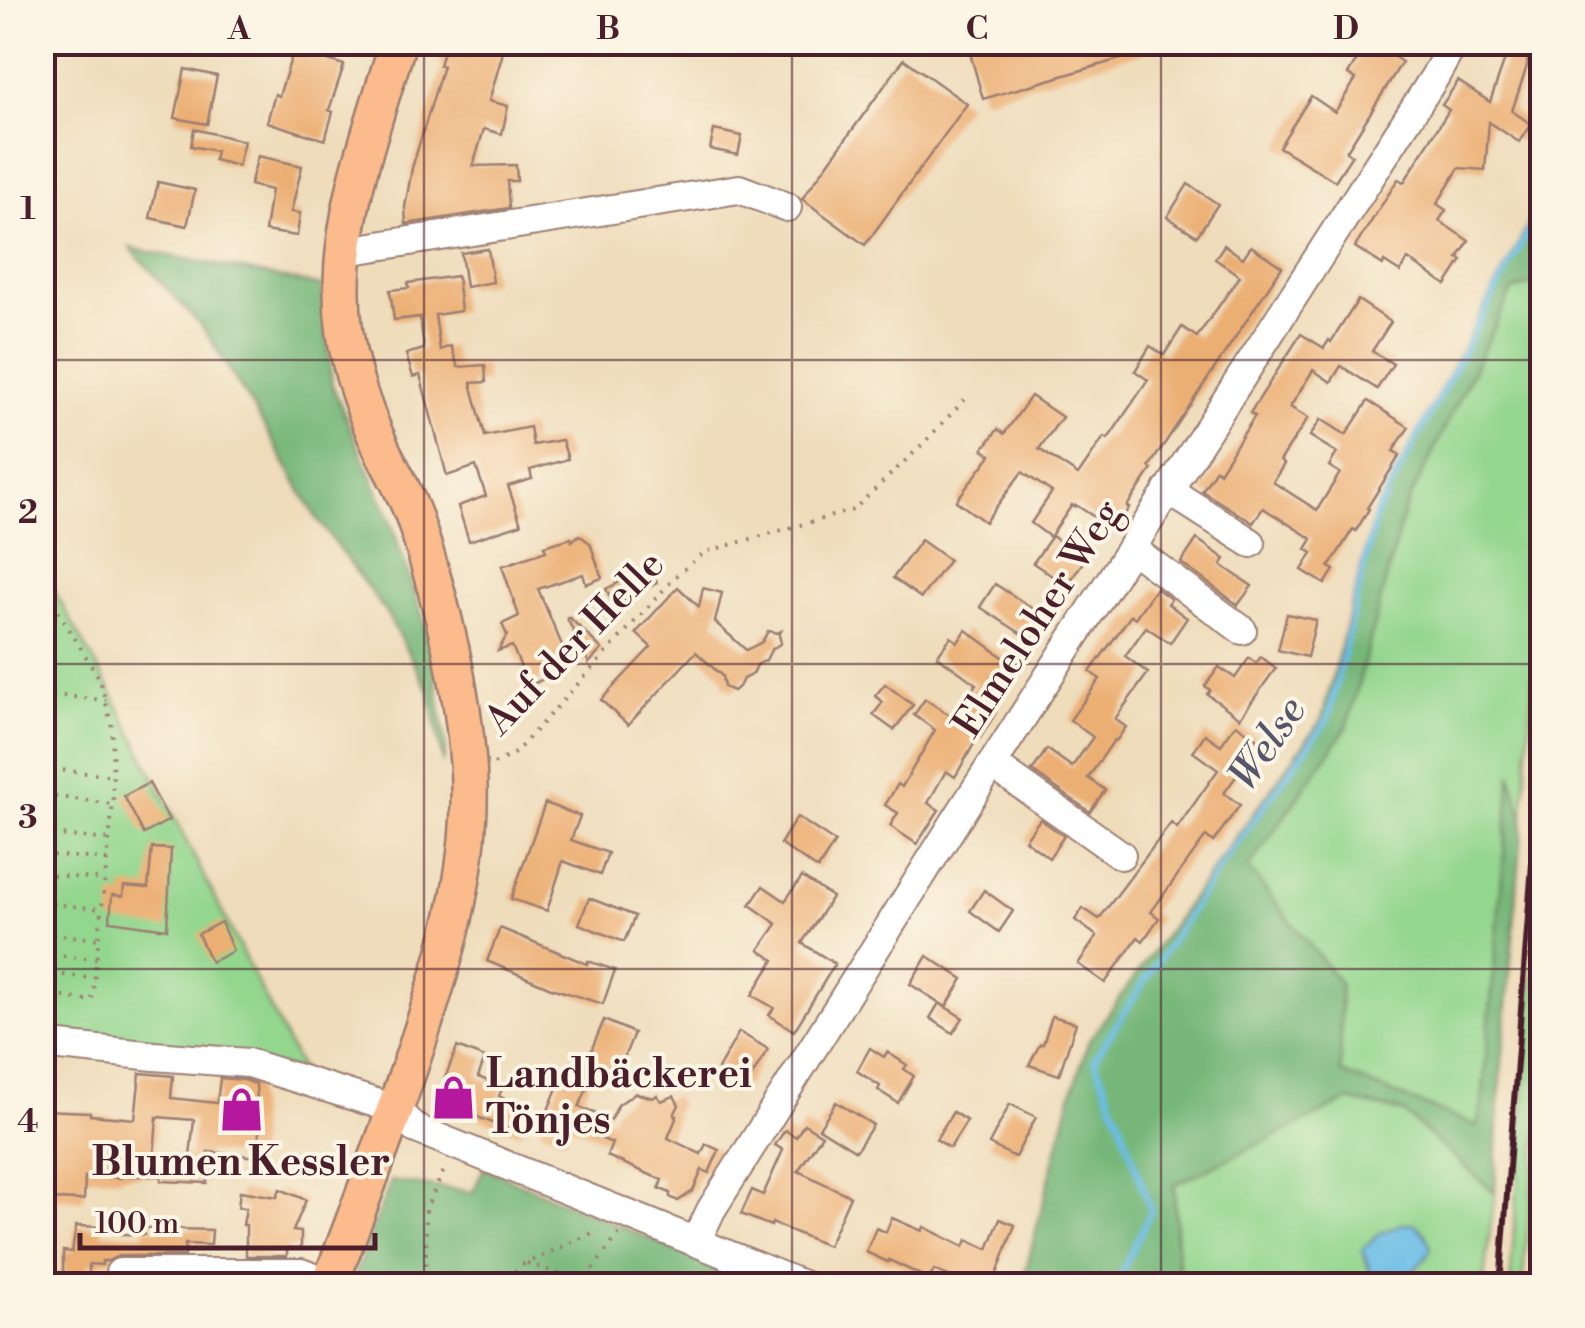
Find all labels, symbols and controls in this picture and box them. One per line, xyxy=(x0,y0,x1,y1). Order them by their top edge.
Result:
text: A xyxy=(227,9,252,49)
text: B xyxy=(596,9,620,49)
text: C xyxy=(966,9,988,49)
text: D xyxy=(1333,9,1359,49)
text: 1 xyxy=(20,189,36,229)
street label: Elmeloher Weg xyxy=(943,491,1134,748)
text: 2 xyxy=(18,493,38,533)
street label: Auf der Helle xyxy=(474,540,675,746)
water label: Welse xyxy=(1218,687,1318,801)
text: 3 xyxy=(18,798,38,838)
place label: Landbäckerei Tönjes xyxy=(486,1050,752,1146)
shop icon: Landbäckerei Tönjes xyxy=(429,1074,477,1122)
shop icon: Blumen Kessler xyxy=(217,1086,265,1134)
text: 4 xyxy=(17,1102,39,1142)
place label: Blumen Kessler xyxy=(91,1138,391,1188)
scale bar xyxy=(80,1188,375,1250)
text: 100 m xyxy=(95,1205,179,1243)

